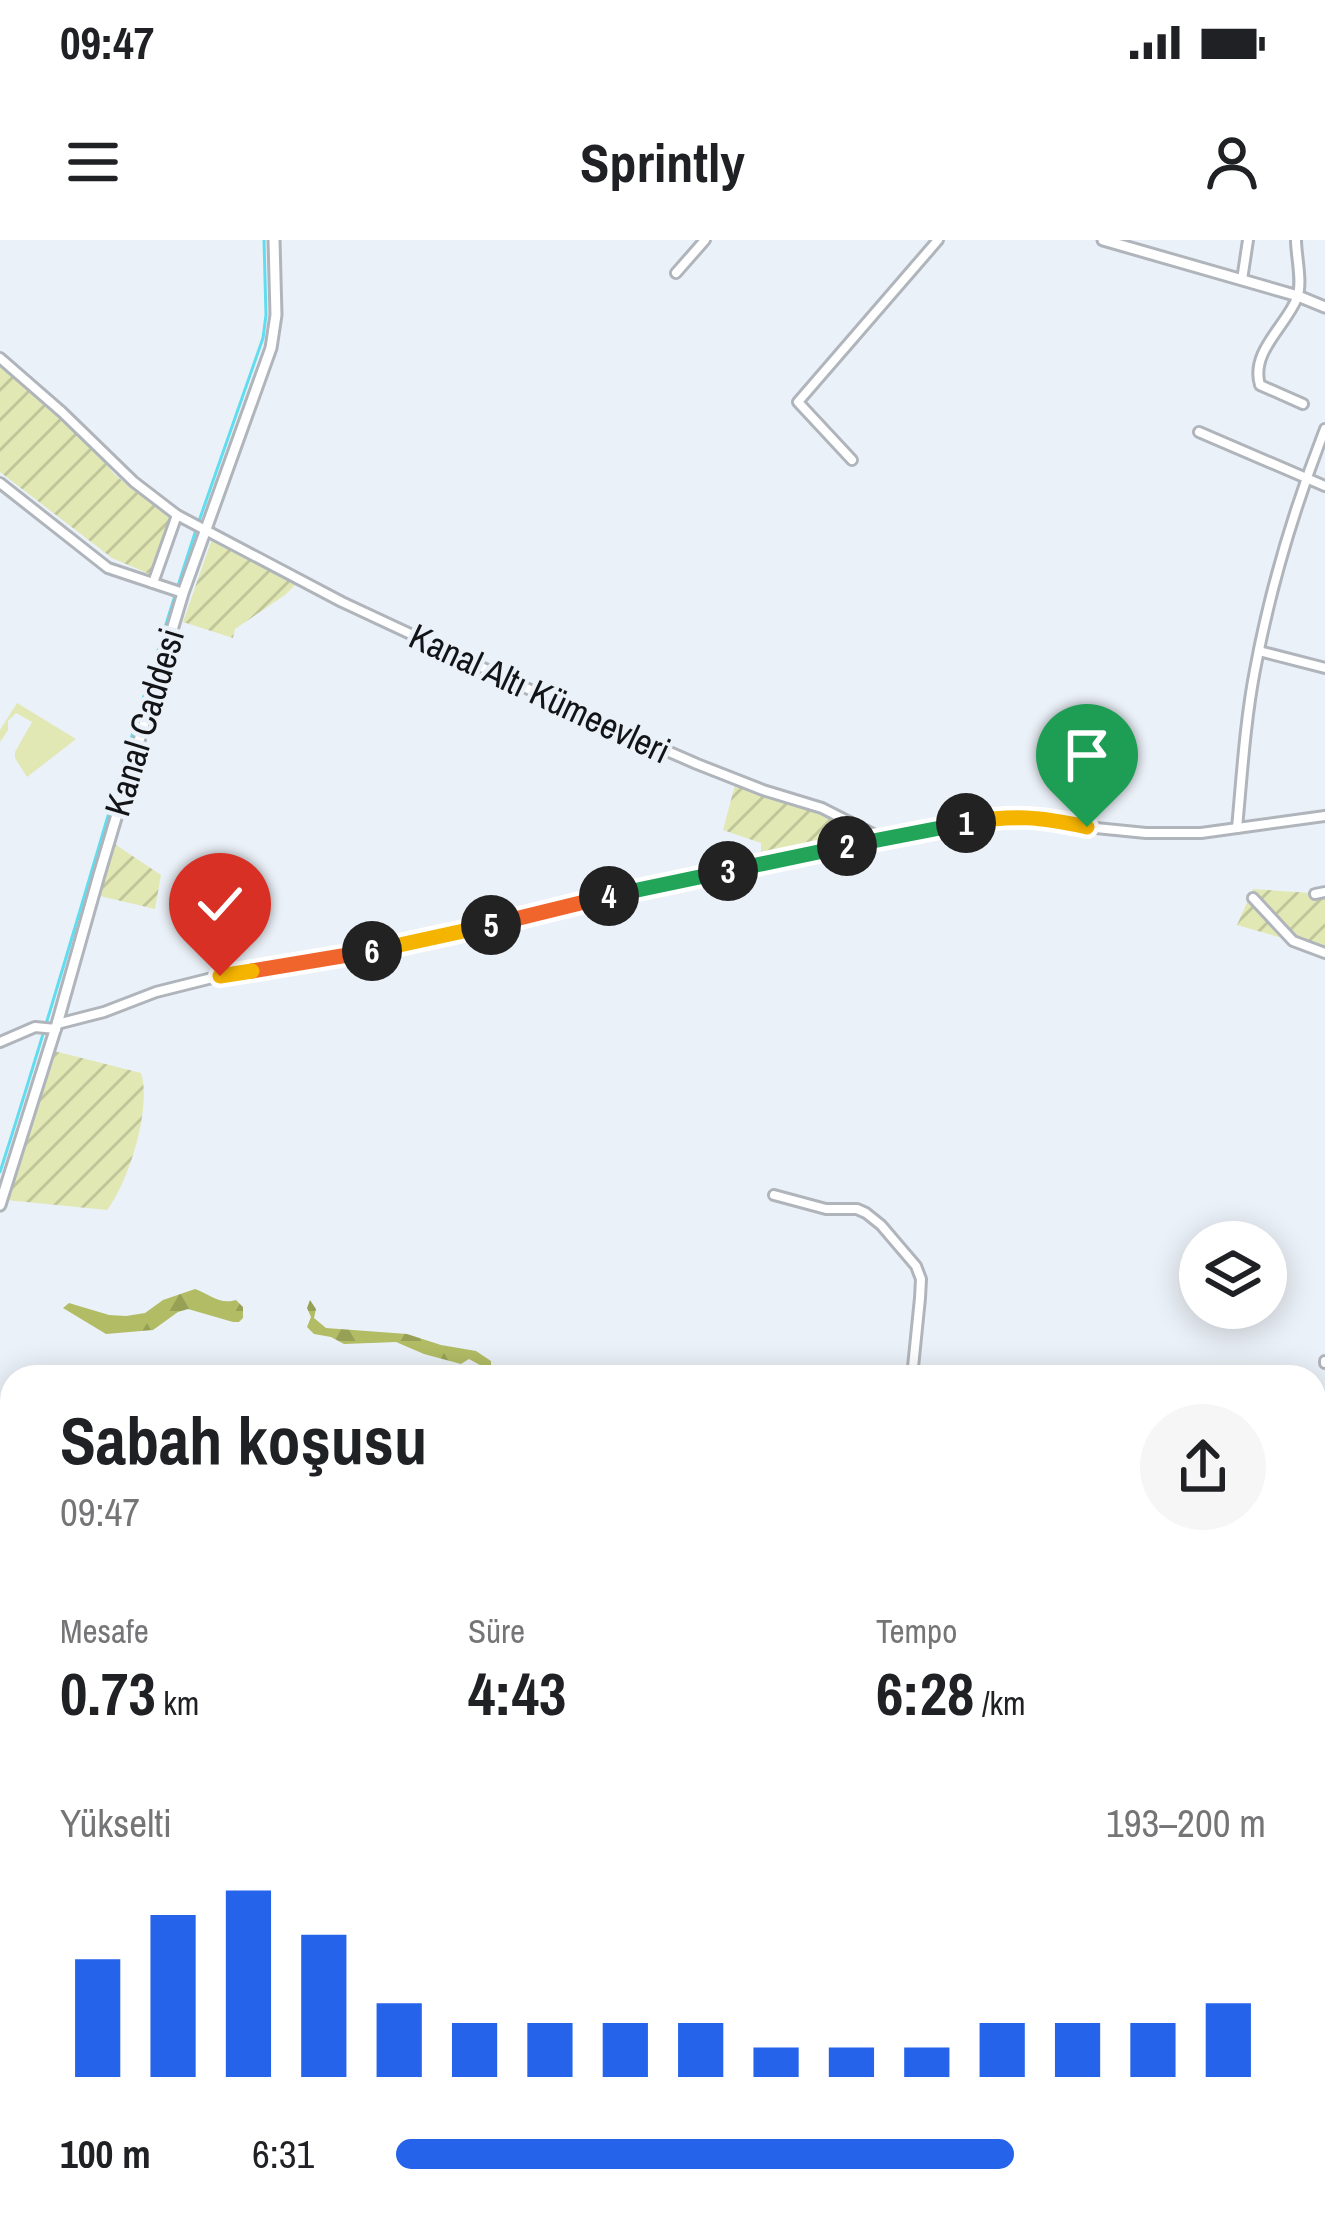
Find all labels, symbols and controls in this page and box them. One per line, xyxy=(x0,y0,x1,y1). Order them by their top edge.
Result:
text: 09:47 xyxy=(60,12,154,73)
text: Sprintly xyxy=(580,126,745,199)
icon: menu xyxy=(60,129,126,195)
icon: person xyxy=(1199,129,1265,195)
street label: Kanal Altı Kümeevleri xyxy=(402,612,678,774)
street label: Kanal Caddesi xyxy=(93,622,195,822)
pin xyxy=(1036,704,1138,827)
icon: arrive xyxy=(1054,722,1120,788)
pin: 1 xyxy=(936,793,996,853)
text: 1 xyxy=(958,801,974,845)
pin: 2 xyxy=(817,816,877,876)
text: 2 xyxy=(839,824,855,868)
pin: 3 xyxy=(698,841,758,901)
text: 3 xyxy=(720,849,736,893)
pin xyxy=(169,853,271,976)
pin: 4 xyxy=(579,866,639,926)
icon: check xyxy=(187,871,253,937)
text: 4 xyxy=(601,874,617,918)
pin: 5 xyxy=(461,895,521,955)
text: 5 xyxy=(483,903,499,947)
pin: 6 xyxy=(342,921,402,981)
text: 6 xyxy=(364,929,380,973)
map controls xyxy=(1179,1221,1287,1329)
button: layers xyxy=(1179,1221,1287,1329)
text: Sabah koşusu xyxy=(60,1396,427,1485)
button: share xyxy=(1140,1404,1266,1530)
text: 09:47 xyxy=(60,1486,140,1538)
text: Mesafe xyxy=(60,1609,149,1653)
text: Süre xyxy=(468,1609,525,1653)
text: Tempo xyxy=(876,1609,957,1653)
text: 0.73 xyxy=(60,1653,156,1734)
text: 4:43 xyxy=(468,1653,566,1734)
text: 6:28 xyxy=(876,1653,974,1734)
text: km xyxy=(156,1681,199,1725)
text: /km xyxy=(974,1681,1026,1725)
text: Yükselti xyxy=(60,1797,172,1849)
text: 193–200 m xyxy=(1106,1797,1266,1849)
text: 100 m xyxy=(60,2128,151,2180)
text: 6:31 xyxy=(252,2128,314,2180)

